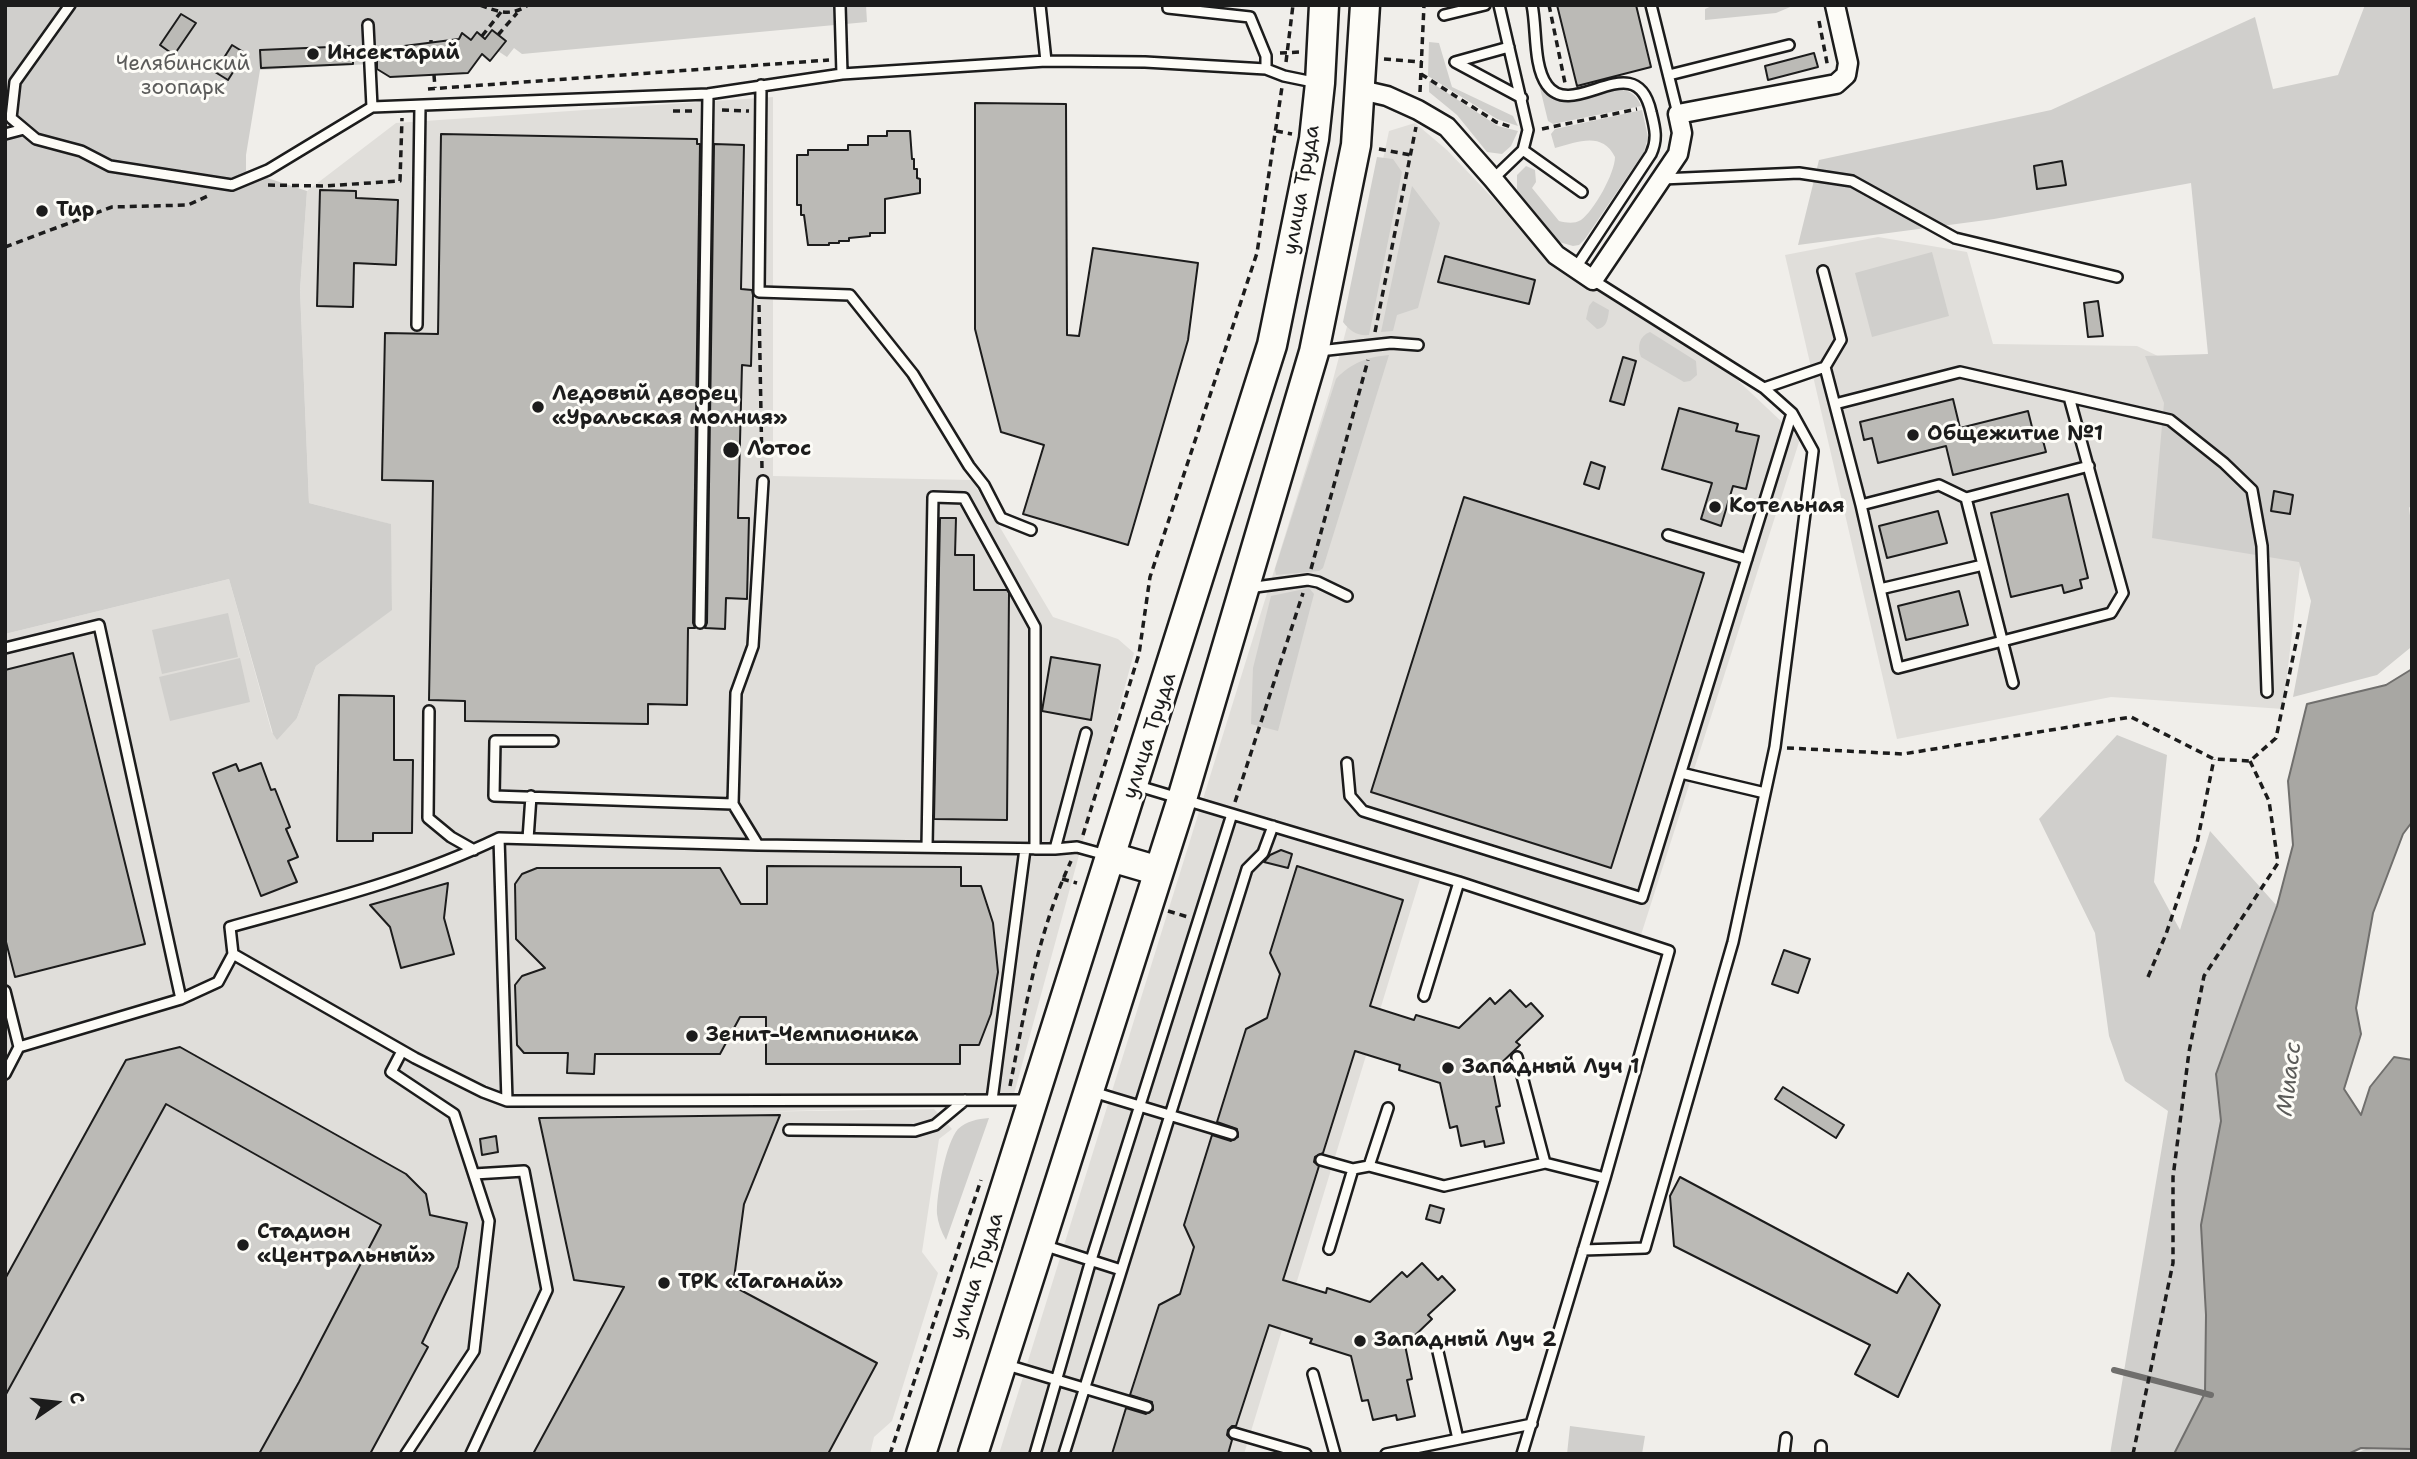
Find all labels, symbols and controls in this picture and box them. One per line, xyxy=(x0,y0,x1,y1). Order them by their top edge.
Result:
place label: Инсектарий xyxy=(327,41,460,67)
marker: Инсектарий xyxy=(305,46,321,62)
park label: Челябинский зоопарк xyxy=(116,52,250,102)
street label: улица Труда xyxy=(1278,123,1326,257)
place label: Тир xyxy=(56,198,94,224)
marker: Тир xyxy=(34,203,50,219)
place label: Ледовый дворец «Уральская молния» xyxy=(552,382,787,432)
marker: Ледовый дворец «Уральская молния» xyxy=(530,399,546,415)
place label: Общежитие №1 xyxy=(1927,422,2103,448)
marker: Общежитие №1 xyxy=(1905,427,1921,443)
place label: Лотос xyxy=(747,437,811,463)
marker: Лотос xyxy=(721,440,741,460)
place label: Котельная xyxy=(1729,494,1845,520)
marker: Котельная xyxy=(1707,499,1723,515)
street label: улица Труда xyxy=(1118,670,1182,802)
place label: Зенит-Чемпионика xyxy=(706,1023,918,1049)
marker: Зенит-Чемпионика xyxy=(684,1028,700,1044)
water label: Миасс xyxy=(2272,1040,2308,1118)
place label: Западный Луч 1 xyxy=(1462,1055,1639,1081)
marker: Западный Луч 1 xyxy=(1440,1060,1456,1076)
street label: улица Труда xyxy=(945,1210,1009,1342)
place label: Стадион «Центральный» xyxy=(257,1220,435,1270)
marker: Стадион «Центральный» xyxy=(235,1237,251,1253)
place label: ТРК «Таганай» xyxy=(678,1270,843,1296)
marker: ТРК «Таганай» xyxy=(656,1275,672,1291)
place label: Западный Луч 2 xyxy=(1374,1328,1557,1354)
marker: Западный Луч 2 xyxy=(1352,1333,1368,1349)
north arrow xyxy=(21,1368,91,1438)
text: С xyxy=(63,1389,90,1406)

